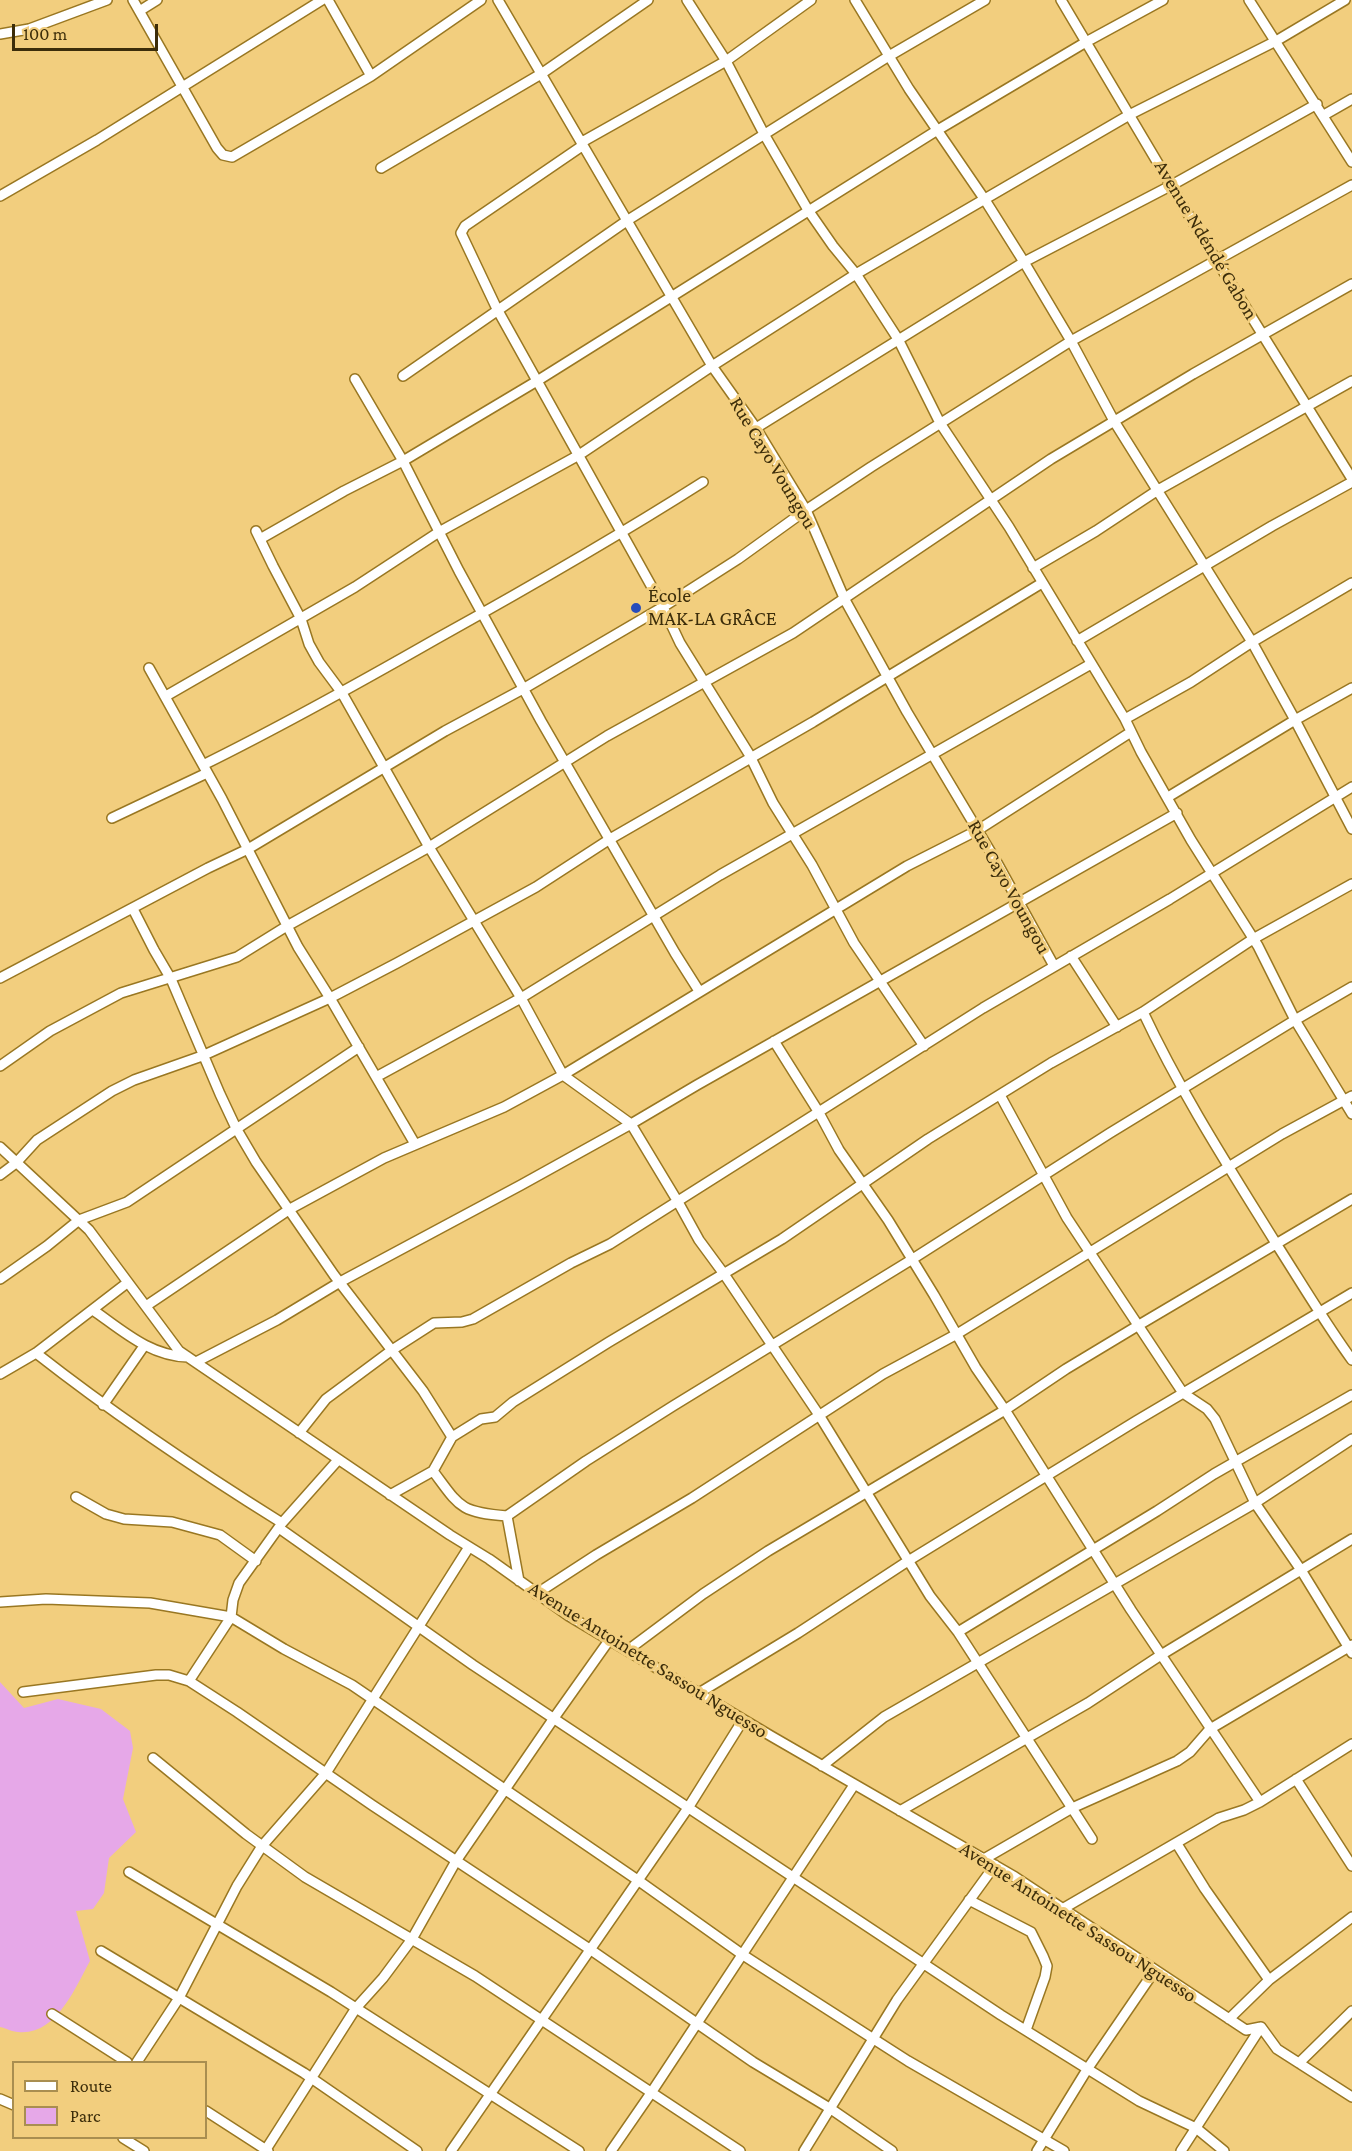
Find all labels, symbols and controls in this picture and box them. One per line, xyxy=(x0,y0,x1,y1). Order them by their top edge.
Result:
scale bar xyxy=(15,12,160,50)
text: 100 m xyxy=(23,24,67,44)
street label: Avenue Ndéndé Gabon xyxy=(1149,156,1263,324)
street label: Rue Cayo Voungou xyxy=(724,393,822,533)
place label: École MAK-LA GRÂCE xyxy=(648,584,777,631)
marker: École MAK-LA GRÂCE xyxy=(629,601,643,615)
street label: Rue Cayo Voungou xyxy=(962,816,1056,958)
street label: Avenue Antoinette Sassou Nguesso xyxy=(524,1576,772,1744)
street label: Avenue Antoinette Sassou Nguesso xyxy=(955,1836,1201,2008)
legend xyxy=(12,2061,207,2139)
text: Route xyxy=(70,2076,112,2096)
text: Parc xyxy=(70,2106,101,2126)

